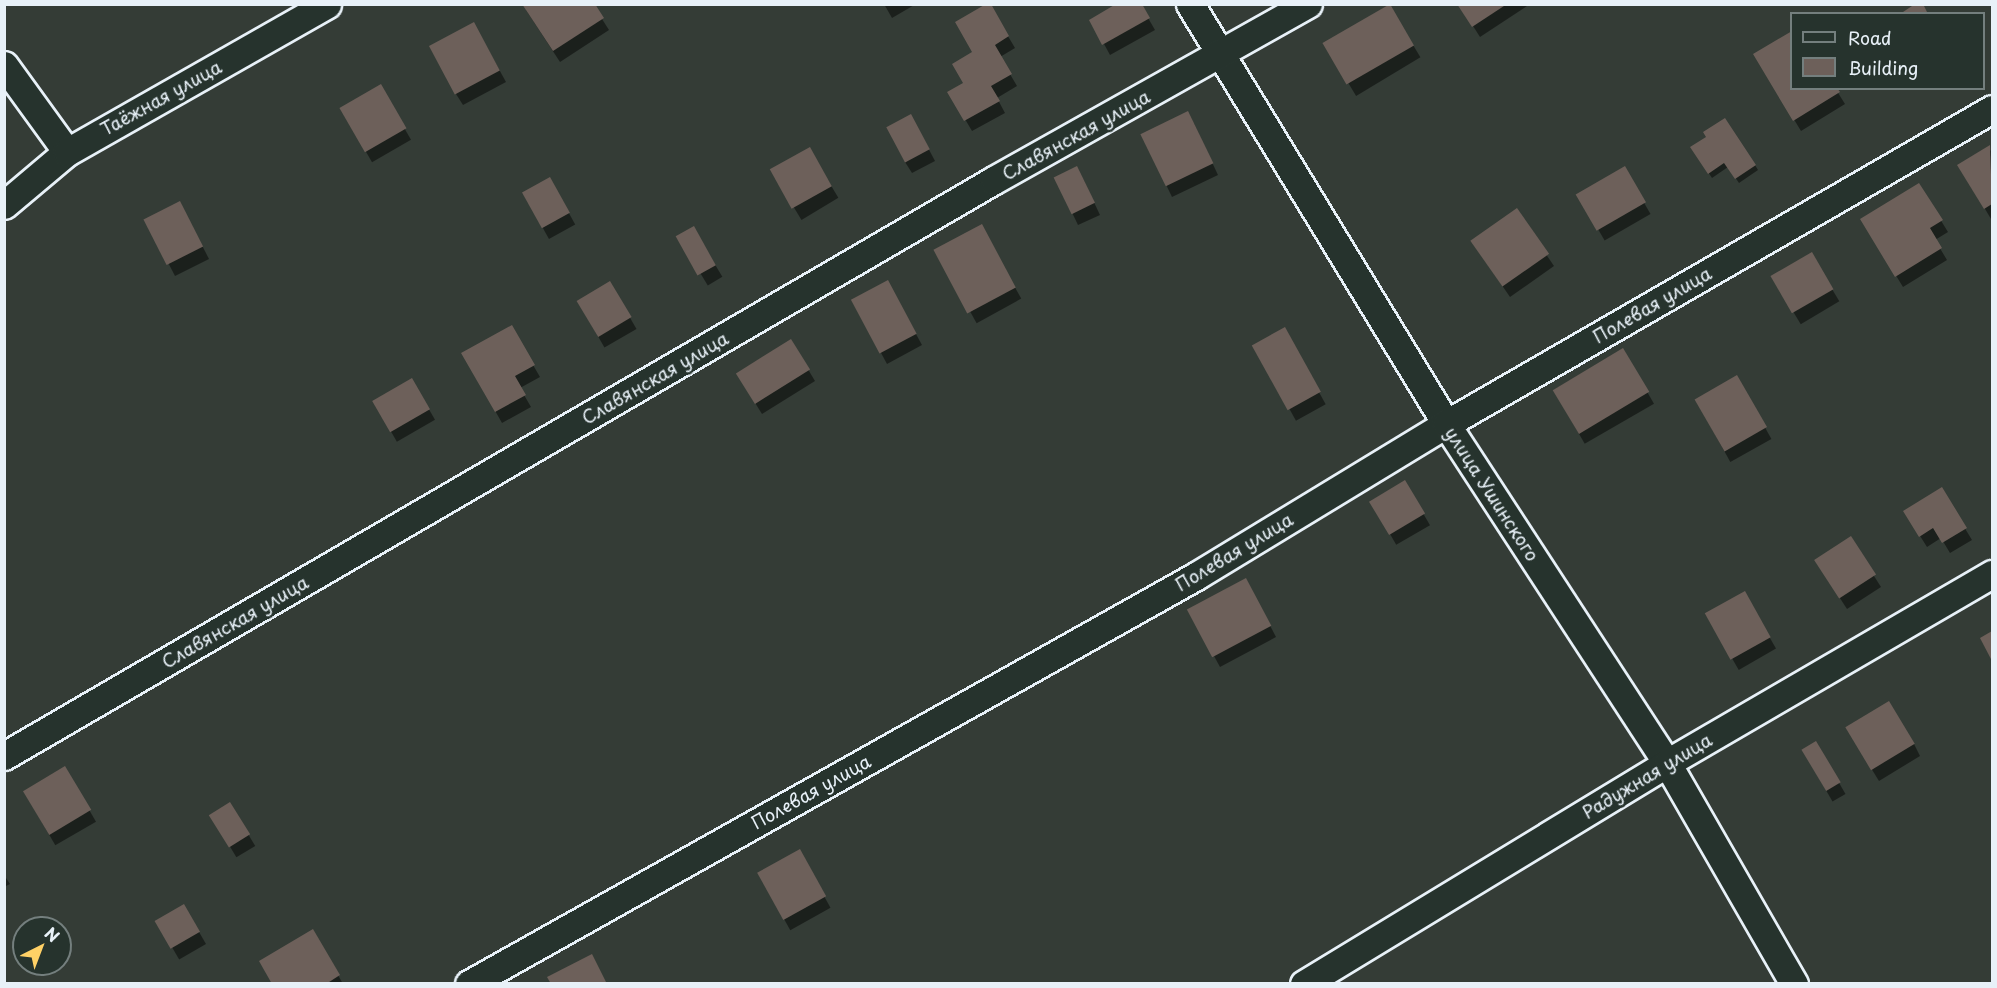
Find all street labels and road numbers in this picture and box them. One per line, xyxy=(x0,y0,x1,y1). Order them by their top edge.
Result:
street label: Таёжная улица xyxy=(96,56,226,140)
street label: Славянская улица xyxy=(998,85,1154,185)
street label: Полевая улица xyxy=(1589,262,1715,348)
street label: Славянская улица xyxy=(577,327,733,429)
street label: улица Ушинского xyxy=(1441,423,1543,565)
street label: Полевая улица xyxy=(1171,508,1297,596)
street label: Славянская улица xyxy=(157,571,313,673)
street label: Радужная улица xyxy=(1578,729,1716,823)
street label: Полевая улица xyxy=(747,750,875,834)

